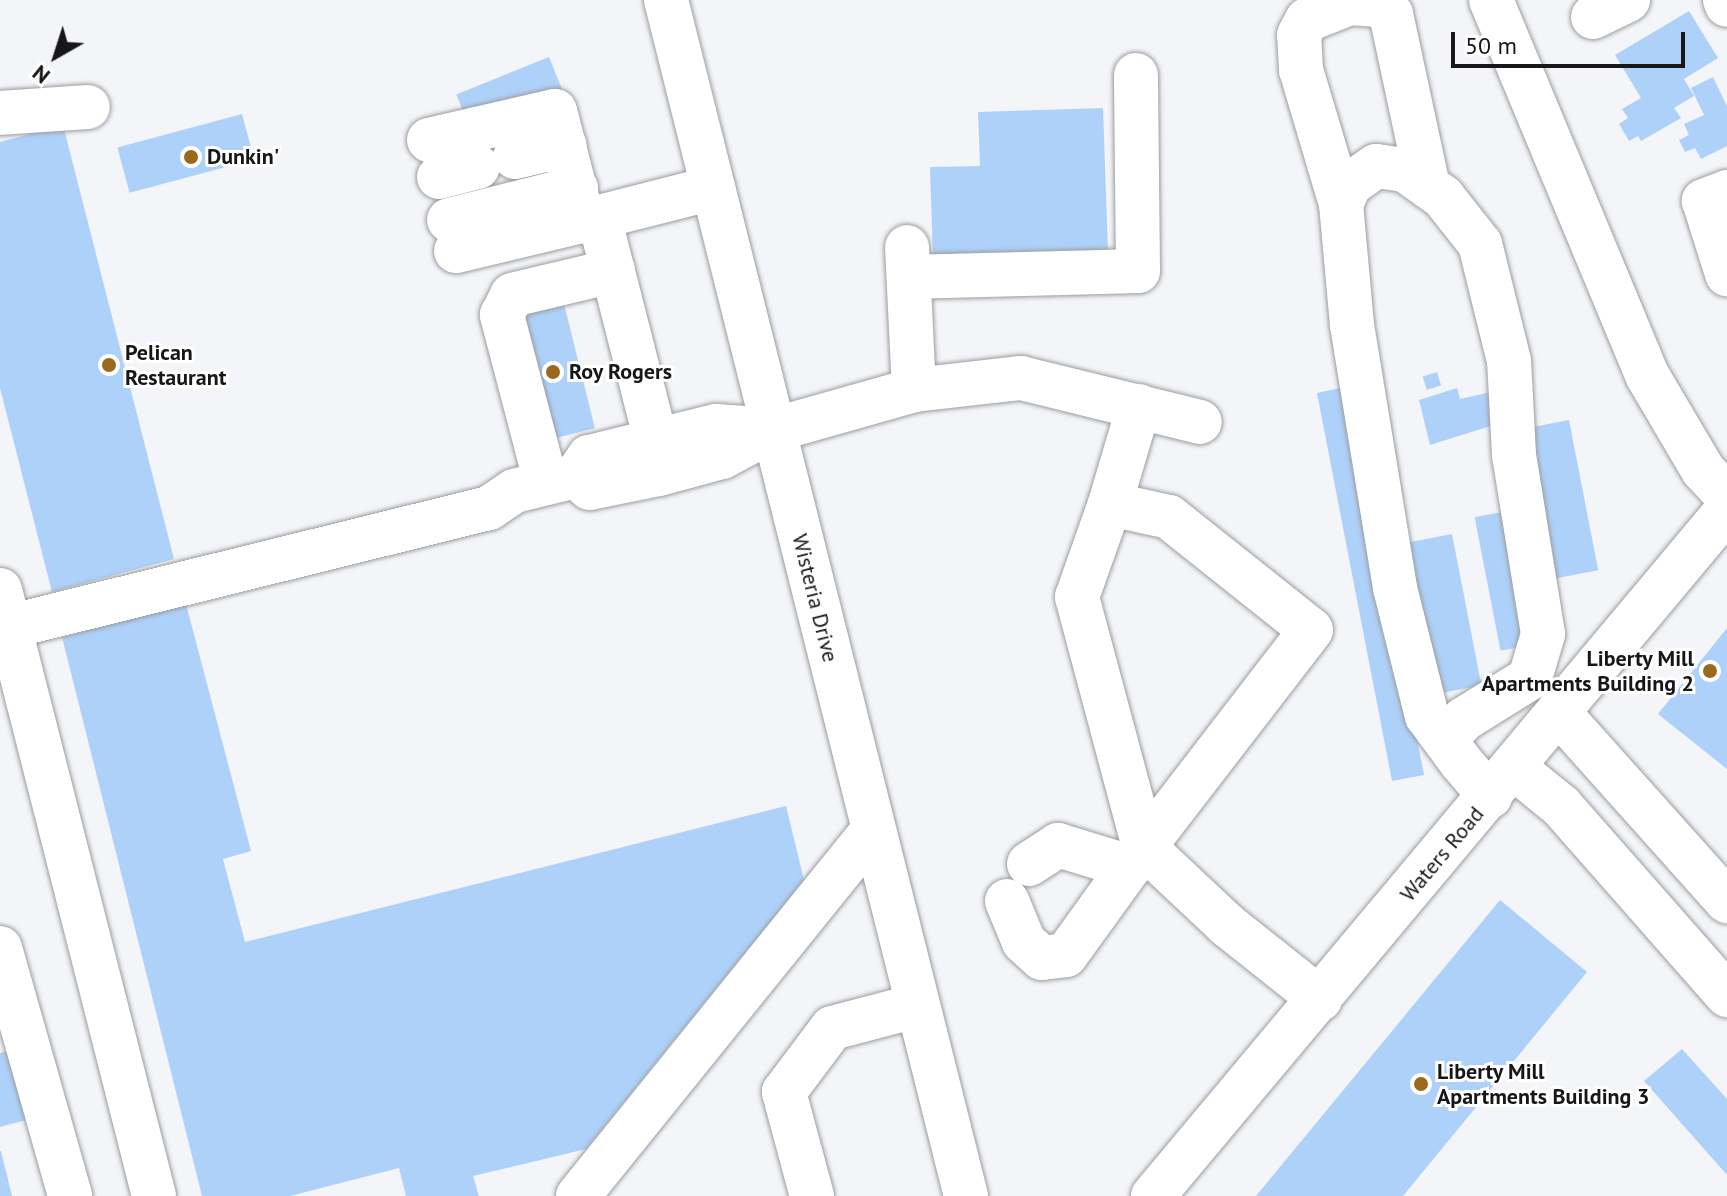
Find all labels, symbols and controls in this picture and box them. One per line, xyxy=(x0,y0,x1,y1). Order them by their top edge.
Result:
north arrow xyxy=(16,16,96,96)
scale bar xyxy=(1455,16,1689,66)
text: 50 m xyxy=(1465,30,1517,61)
text: N xyxy=(26,59,55,90)
place label: Dunkin' xyxy=(207,144,279,170)
marker: Dunkin' xyxy=(182,148,200,166)
place label: Pelican Restaurant xyxy=(125,339,226,390)
marker: Pelican Restaurant xyxy=(100,356,118,374)
place label: Roy Rogers xyxy=(569,359,673,385)
marker: Roy Rogers xyxy=(544,363,562,381)
street label: Wisteria Drive xyxy=(786,531,844,665)
place label: Liberty Mill Apartments Building 2 xyxy=(1482,645,1694,696)
marker: Liberty Mill Apartments Building 2 xyxy=(1701,662,1719,680)
street label: Waters Road xyxy=(1395,801,1489,907)
place label: Liberty Mill Apartments Building 3 xyxy=(1437,1058,1649,1110)
marker: Liberty Mill Apartments Building 3 xyxy=(1412,1075,1430,1093)

